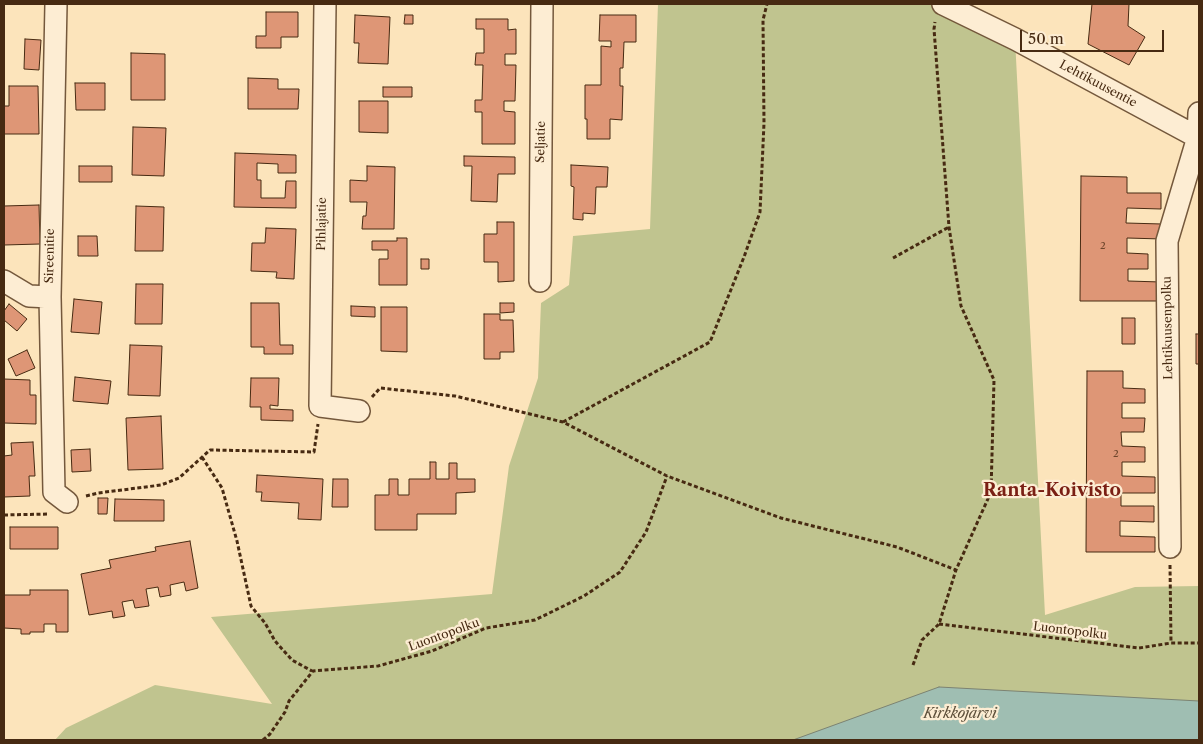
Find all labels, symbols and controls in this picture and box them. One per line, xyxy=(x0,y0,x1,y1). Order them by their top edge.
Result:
scale bar xyxy=(1023,20,1167,52)
text: 50 m xyxy=(1028,29,1064,48)
street label: Lehtikuusentie xyxy=(1057,58,1139,110)
street label: Seljatie xyxy=(533,121,549,163)
street label: Pihlajatie xyxy=(314,197,330,251)
street label: Sireenitie xyxy=(42,228,58,284)
house number: 2 xyxy=(1100,240,1106,252)
street label: Lehtikuusenpolku xyxy=(1160,276,1176,380)
house number: 2 xyxy=(1113,448,1119,460)
district label: Ranta-Koivisto xyxy=(983,480,1121,502)
street label: Luontopolku xyxy=(407,616,481,654)
street label: Luontopolku xyxy=(1032,619,1108,643)
water label: Kirkkojärvi xyxy=(924,706,996,722)

